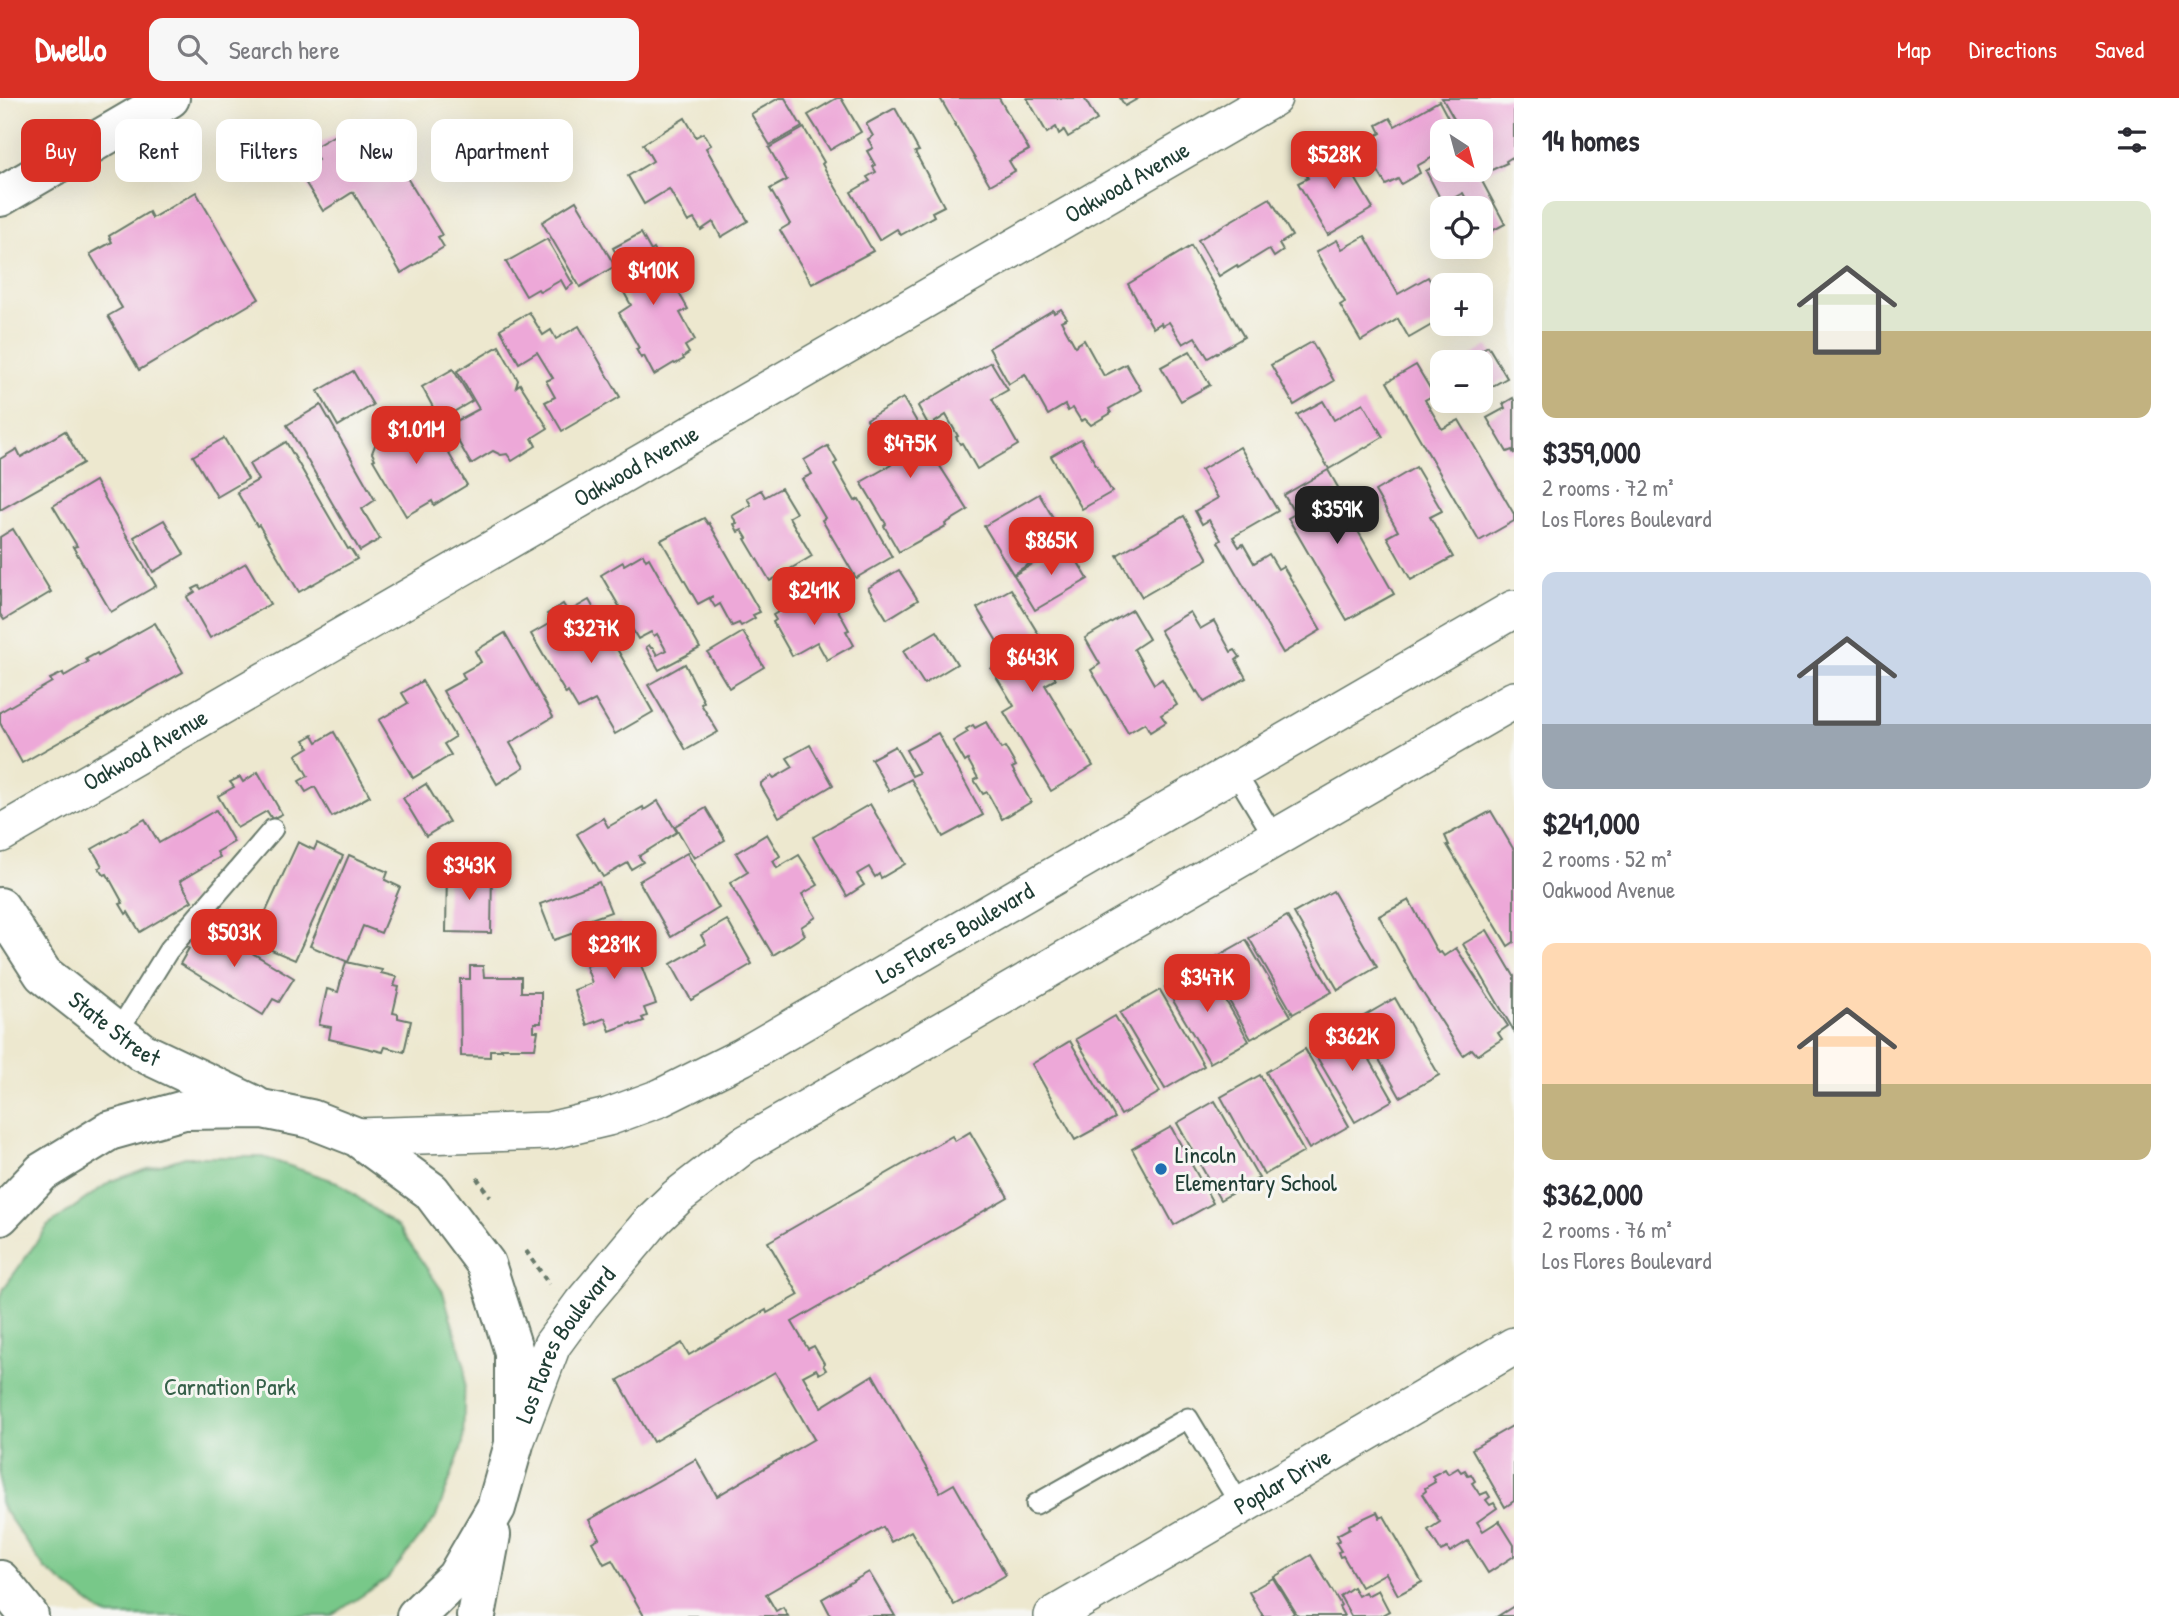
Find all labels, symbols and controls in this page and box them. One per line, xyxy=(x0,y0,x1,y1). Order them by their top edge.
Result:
search box xyxy=(149,18,639,81)
text: Dwello xyxy=(35,27,107,71)
icon: search xyxy=(173,30,211,68)
text: Search here xyxy=(229,32,340,67)
text: Map xyxy=(1897,33,1931,65)
text: Directions xyxy=(1969,33,2057,65)
text: Saved xyxy=(2095,33,2144,65)
chip: Buy xyxy=(21,119,101,182)
chip: Rent xyxy=(115,119,202,182)
chip: Filters xyxy=(216,119,322,182)
chip: New xyxy=(336,119,417,182)
chip: Apartment xyxy=(431,119,573,182)
north arrow xyxy=(1430,119,1493,182)
map controls xyxy=(1430,119,1493,413)
text: 14 homes xyxy=(1542,120,1640,160)
icon: filters xyxy=(2113,121,2151,159)
pin: $528K xyxy=(1285,132,1383,191)
street label: Oakwood Avenue xyxy=(1058,133,1195,230)
text: $528K xyxy=(1307,138,1361,169)
button: locate xyxy=(1430,196,1493,259)
icon: home xyxy=(1784,247,1910,373)
pin: $410K xyxy=(604,248,702,307)
text: $410K xyxy=(628,254,678,285)
button: + xyxy=(1430,273,1493,336)
button: − xyxy=(1430,350,1493,413)
pin: $1.01M xyxy=(359,406,473,466)
text: $1.01M xyxy=(387,413,445,444)
street label: Oakwood Avenue xyxy=(568,416,704,514)
pin: $475K xyxy=(861,420,959,480)
text: $475K xyxy=(883,427,937,458)
text: $359,000 xyxy=(1542,432,1641,472)
text: 2 rooms · 72 m² xyxy=(1542,472,1674,503)
pin: $359K xyxy=(1288,486,1386,546)
text: $359K xyxy=(1311,493,1363,524)
text: Los Flores Boulevard xyxy=(1542,503,1712,534)
pin: $865K xyxy=(1002,518,1100,577)
text: $865K xyxy=(1025,524,1077,555)
pin: $241K xyxy=(765,568,863,627)
text: $241K xyxy=(788,574,840,605)
pin: $327K xyxy=(542,606,640,665)
text: $327K xyxy=(563,612,619,643)
icon: home xyxy=(1784,618,1910,744)
pin: $643K xyxy=(983,634,1081,694)
text: $643K xyxy=(1006,641,1058,672)
street label: Oakwood Avenue xyxy=(77,700,214,798)
text: $241,000 xyxy=(1542,803,1640,843)
pin: $343K xyxy=(420,842,518,902)
text: 2 rooms · 52 m² xyxy=(1542,843,1672,874)
text: $343K xyxy=(443,849,495,880)
street label: Los Flores Boulevard xyxy=(870,874,1039,991)
text: Oakwood Avenue xyxy=(1542,874,1675,905)
pin: $503K xyxy=(185,910,283,969)
text: $503K xyxy=(207,916,261,947)
pin: $281K xyxy=(565,922,663,981)
text: $281K xyxy=(588,928,640,959)
pin: $347K xyxy=(1158,954,1256,1014)
text: $347K xyxy=(1180,961,1234,992)
street label: State Street xyxy=(62,983,167,1074)
icon: home xyxy=(1784,989,1910,1115)
pin: $362K xyxy=(1303,1014,1401,1073)
text: $362K xyxy=(1325,1020,1379,1051)
place label: Lincoln Elementary School xyxy=(1175,1138,1338,1198)
marker: Lincoln Elementary School xyxy=(1153,1161,1169,1177)
text: $362,000 xyxy=(1542,1174,1643,1214)
text: 2 rooms · 76 m² xyxy=(1542,1214,1672,1245)
text: Los Flores Boulevard xyxy=(1542,1245,1712,1276)
street label: Los Flores Boulevard xyxy=(507,1259,622,1427)
park label: Carnation Park xyxy=(164,1370,296,1402)
street label: Poplar Drive xyxy=(1228,1440,1337,1522)

